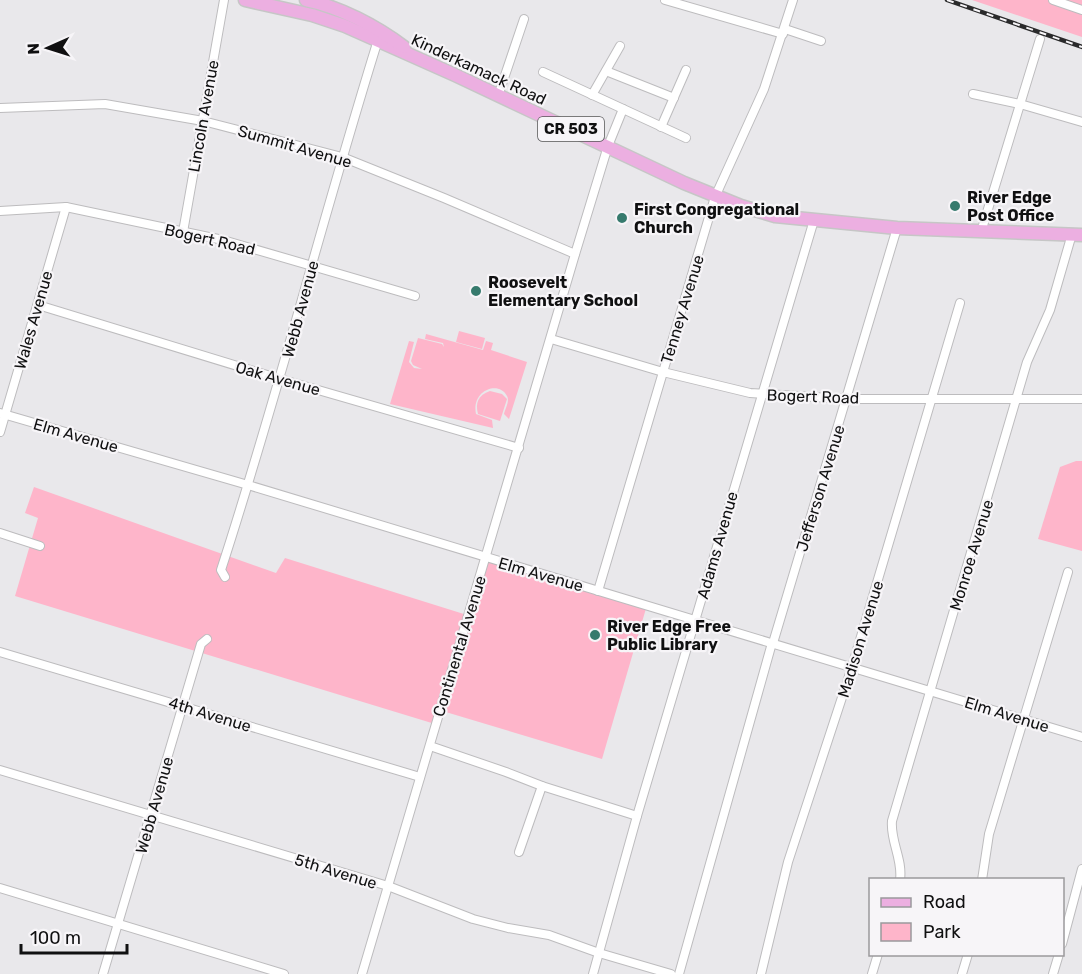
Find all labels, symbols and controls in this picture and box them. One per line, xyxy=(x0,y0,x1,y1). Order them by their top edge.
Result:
north arrow xyxy=(18,18,78,78)
street label: Kinderkamack Road xyxy=(408,30,549,109)
text: N xyxy=(24,43,43,55)
street label: Lincoln Avenue xyxy=(184,58,223,174)
road number: CR 503 xyxy=(538,117,604,141)
street label: Summit Avenue xyxy=(236,121,354,172)
place label: River Edge Post Office xyxy=(967,188,1054,225)
marker: River Edge Post Office xyxy=(948,199,962,213)
place label: First Congregational Church xyxy=(634,200,799,237)
marker: First Congregational Church xyxy=(615,211,629,225)
street label: Bogert Road xyxy=(163,220,257,259)
street label: Tenney Avenue xyxy=(657,252,708,366)
street label: Webb Avenue xyxy=(278,258,323,360)
street label: Wales Avenue xyxy=(10,269,57,372)
place label: Roosevelt Elementary School xyxy=(488,273,638,310)
marker: Roosevelt Elementary School xyxy=(469,284,483,298)
street label: Oak Avenue xyxy=(233,357,322,400)
street label: Bogert Road xyxy=(766,385,860,408)
street label: Elm Avenue xyxy=(31,414,120,457)
street label: Jefferson Avenue xyxy=(792,422,849,554)
street label: Adams Avenue xyxy=(693,489,742,601)
street label: Monroe Avenue xyxy=(946,497,997,613)
street label: Elm Avenue xyxy=(496,553,585,596)
street label: Continental Avenue xyxy=(429,573,490,719)
street label: Madison Avenue xyxy=(834,578,887,700)
place label: River Edge Free Public Library xyxy=(607,617,731,654)
marker: River Edge Free Public Library xyxy=(588,628,602,642)
street label: 4th Avenue xyxy=(166,693,254,736)
street label: Elm Avenue xyxy=(962,693,1051,736)
street label: Webb Avenue xyxy=(132,754,177,856)
street label: 5th Avenue xyxy=(292,850,379,893)
legend xyxy=(869,878,1064,956)
text: Road xyxy=(923,891,966,913)
scale bar xyxy=(21,917,128,955)
text: Park xyxy=(923,921,961,943)
text: 100 m xyxy=(30,927,81,949)

